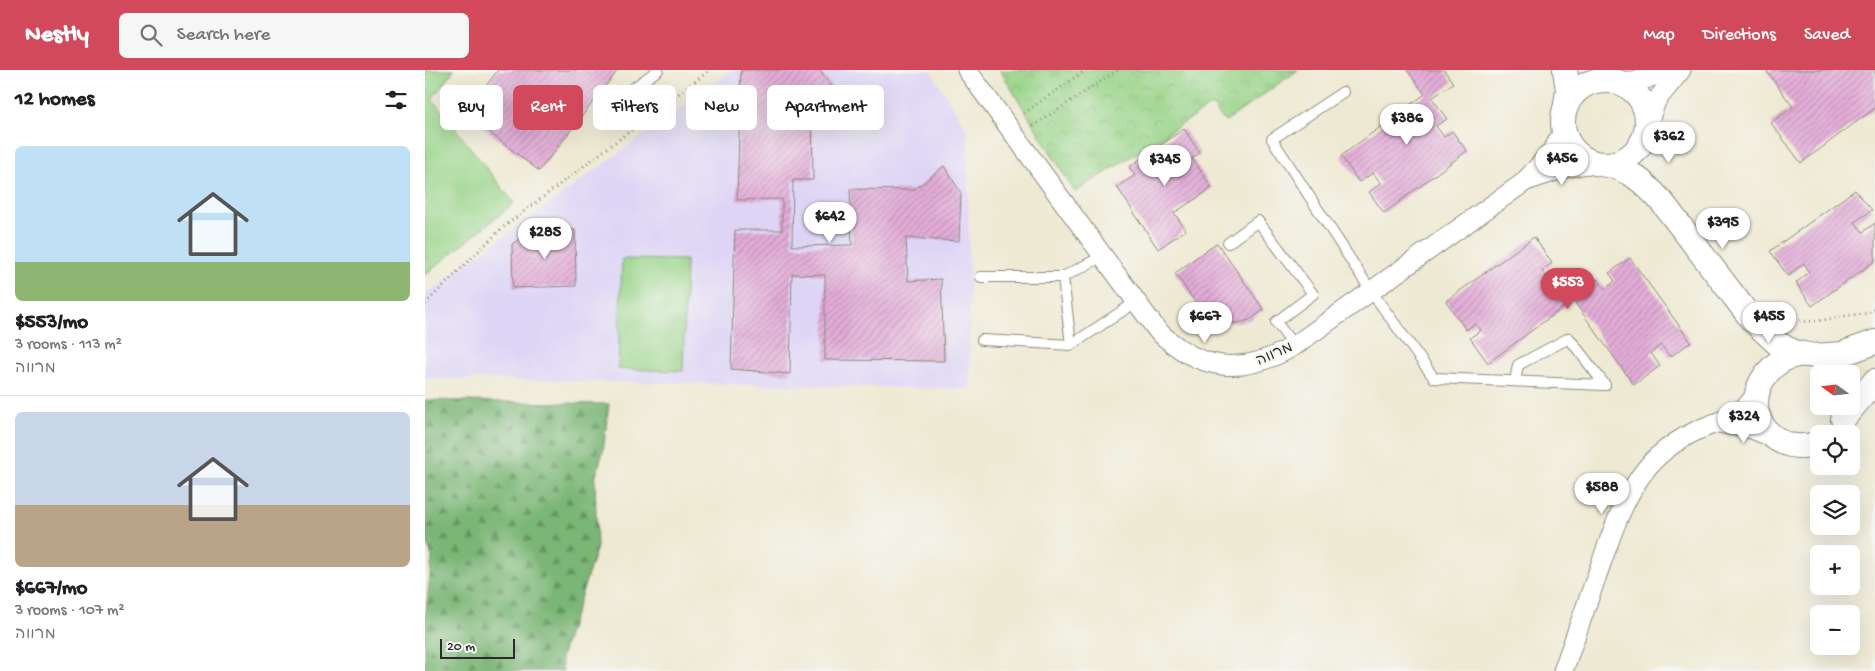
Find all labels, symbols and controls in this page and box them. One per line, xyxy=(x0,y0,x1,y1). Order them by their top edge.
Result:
search box xyxy=(119,13,469,58)
text: Nestly xyxy=(25,21,89,50)
icon: search xyxy=(137,21,165,49)
text: Search here xyxy=(177,24,270,47)
text: Map xyxy=(1643,25,1675,46)
text: Directions xyxy=(1703,25,1776,46)
text: Saved xyxy=(1804,25,1850,46)
chip: Buy xyxy=(440,85,503,130)
chip: Rent xyxy=(513,85,583,130)
chip: Filters xyxy=(593,85,676,130)
chip: New xyxy=(686,85,757,130)
chip: Apartment xyxy=(767,85,884,130)
icon: filters xyxy=(382,86,410,114)
text: 12 homes xyxy=(15,88,94,113)
pin: $386 xyxy=(1377,104,1437,146)
text: $386 xyxy=(1391,110,1423,129)
pin: $362 xyxy=(1639,122,1699,164)
text: $362 xyxy=(1653,128,1685,147)
pin: $345 xyxy=(1135,144,1195,187)
pin: $456 xyxy=(1532,144,1592,186)
text: $456 xyxy=(1546,150,1578,169)
text: $345 xyxy=(1149,151,1181,170)
icon: home xyxy=(168,179,258,269)
pin: $642 xyxy=(800,202,860,244)
text: $642 xyxy=(815,208,845,227)
pin: $395 xyxy=(1693,208,1753,250)
text: $395 xyxy=(1707,214,1739,233)
pin: $285 xyxy=(515,218,575,260)
text: $285 xyxy=(529,224,561,243)
pin: $553 xyxy=(1538,268,1598,310)
text: $553 xyxy=(1552,274,1584,293)
pin: $667 xyxy=(1175,302,1235,344)
pin: $455 xyxy=(1739,302,1799,344)
text: $667 xyxy=(1189,308,1221,327)
text: $455 xyxy=(1753,308,1785,327)
text: $553/mo xyxy=(15,311,88,336)
text: 3 rooms · 113 m² xyxy=(15,336,122,355)
street label: מרווה xyxy=(1254,339,1296,371)
text: מרווה xyxy=(15,360,56,379)
north arrow xyxy=(1810,365,1860,415)
map controls xyxy=(1810,365,1860,655)
pin: $324 xyxy=(1714,402,1774,444)
text: $324 xyxy=(1729,408,1759,427)
button: locate xyxy=(1810,425,1860,475)
icon: home xyxy=(168,444,258,534)
pin: $588 xyxy=(1572,472,1632,515)
text: $588 xyxy=(1585,479,1619,498)
button: layers xyxy=(1810,485,1860,535)
button: + xyxy=(1810,545,1860,595)
text: $667/mo xyxy=(15,577,88,602)
text: 3 rooms · 107 m² xyxy=(15,602,125,621)
button: − xyxy=(1810,605,1860,655)
text: מרווה xyxy=(15,626,56,645)
scale bar xyxy=(440,636,515,659)
text: 20 m xyxy=(447,639,475,656)

